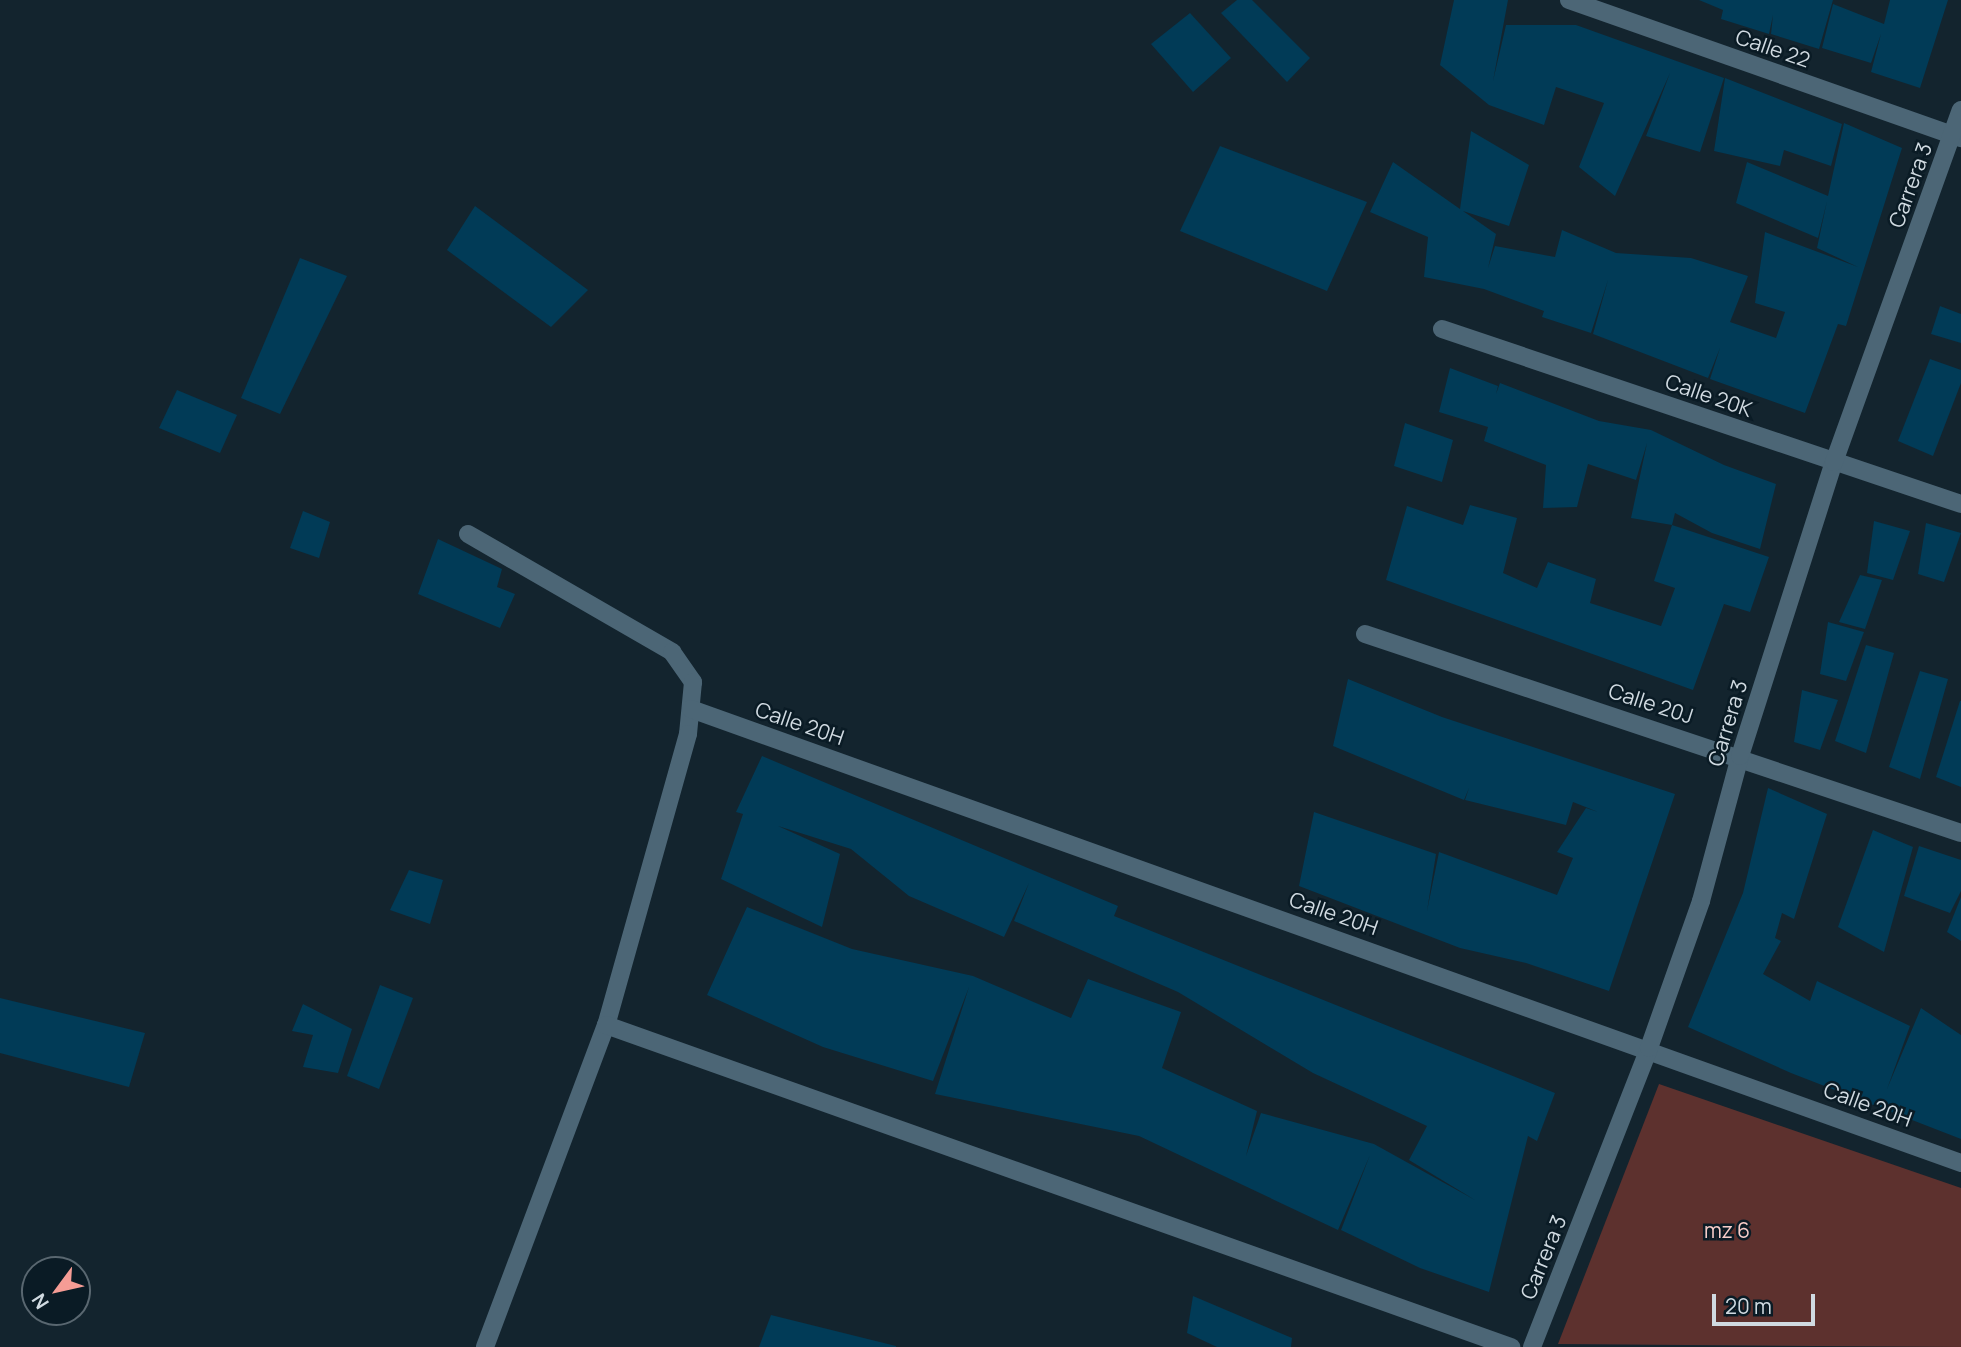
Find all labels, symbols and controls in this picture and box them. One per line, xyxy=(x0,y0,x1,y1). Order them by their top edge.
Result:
street label: Calle 22 xyxy=(1733,24,1813,72)
street label: Carrera 3 xyxy=(1883,139,1937,231)
street label: Calle 20K xyxy=(1662,368,1756,422)
street label: Calle 20J xyxy=(1606,677,1696,729)
street label: Carrera 3 xyxy=(1702,677,1752,769)
street label: Calle 20H xyxy=(752,696,848,750)
street label: Calle 20H xyxy=(1286,886,1382,940)
street label: Calle 20H xyxy=(1820,1076,1916,1132)
street label: Carrera 3 xyxy=(1515,1211,1571,1303)
park label: mz 6 xyxy=(1704,1217,1750,1243)
north arrow xyxy=(21,1256,91,1326)
scale bar xyxy=(1716,1280,1819,1324)
text: N xyxy=(25,1289,55,1314)
text: 20 m xyxy=(1725,1292,1772,1320)

